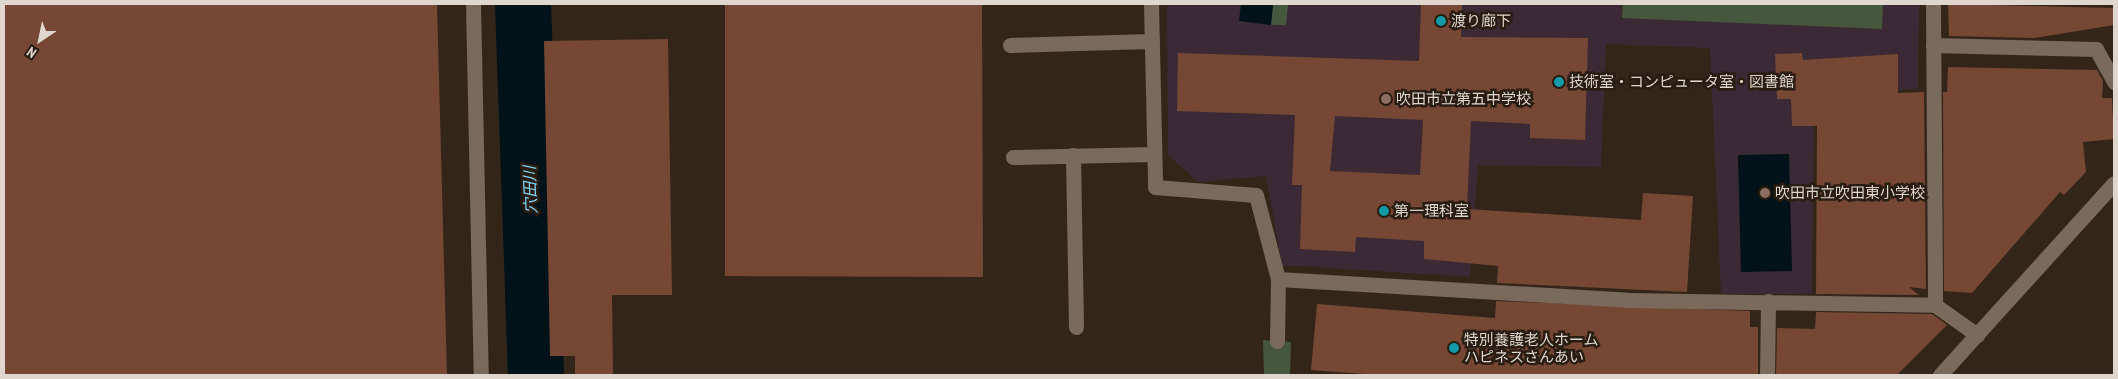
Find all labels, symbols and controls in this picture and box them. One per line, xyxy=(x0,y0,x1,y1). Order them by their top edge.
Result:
place label: 渡り廊下 xyxy=(1451,12,1511,30)
north arrow xyxy=(15,15,65,65)
marker: 渡り廊下 xyxy=(1435,15,1447,27)
text: N xyxy=(23,43,40,62)
place label: 技術室・コンピュータ室・図書館 xyxy=(1569,73,1794,91)
marker: 技術室・コンピュータ室・図書館 xyxy=(1553,76,1565,88)
place label: 吹田市立第五中学校 xyxy=(1396,90,1531,108)
marker: 吹田市立第五中学校 xyxy=(1380,93,1392,105)
water label: 穴田川 xyxy=(520,166,540,214)
place label: 吹田市立吹田東小学校 xyxy=(1775,184,1925,202)
marker: 吹田市立吹田東小学校 xyxy=(1759,187,1771,199)
place label: 第一理科室 xyxy=(1394,202,1469,220)
marker: 第一理科室 xyxy=(1378,205,1390,217)
place label: 特別養護老人ホーム ハピネスさんあい xyxy=(1464,330,1599,365)
marker: 特別養護老人ホーム ハピネスさんあい xyxy=(1448,342,1460,354)

